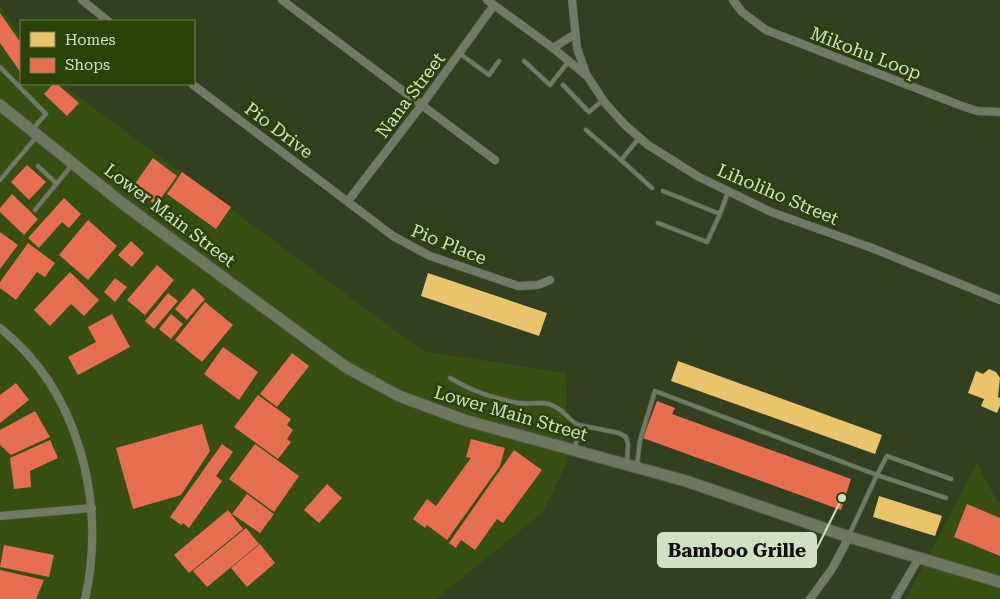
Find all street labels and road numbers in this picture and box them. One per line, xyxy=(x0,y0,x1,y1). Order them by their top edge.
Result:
street label: Mikohu Loop xyxy=(808,22,924,84)
street label: Nana Street xyxy=(371,48,449,142)
street label: Pio Drive xyxy=(241,98,317,163)
street label: Lower Main Street xyxy=(100,159,240,271)
street label: Liholiho Street xyxy=(714,159,842,229)
street label: Pio Place xyxy=(408,219,490,269)
street label: Lower Main Street xyxy=(432,381,590,445)

